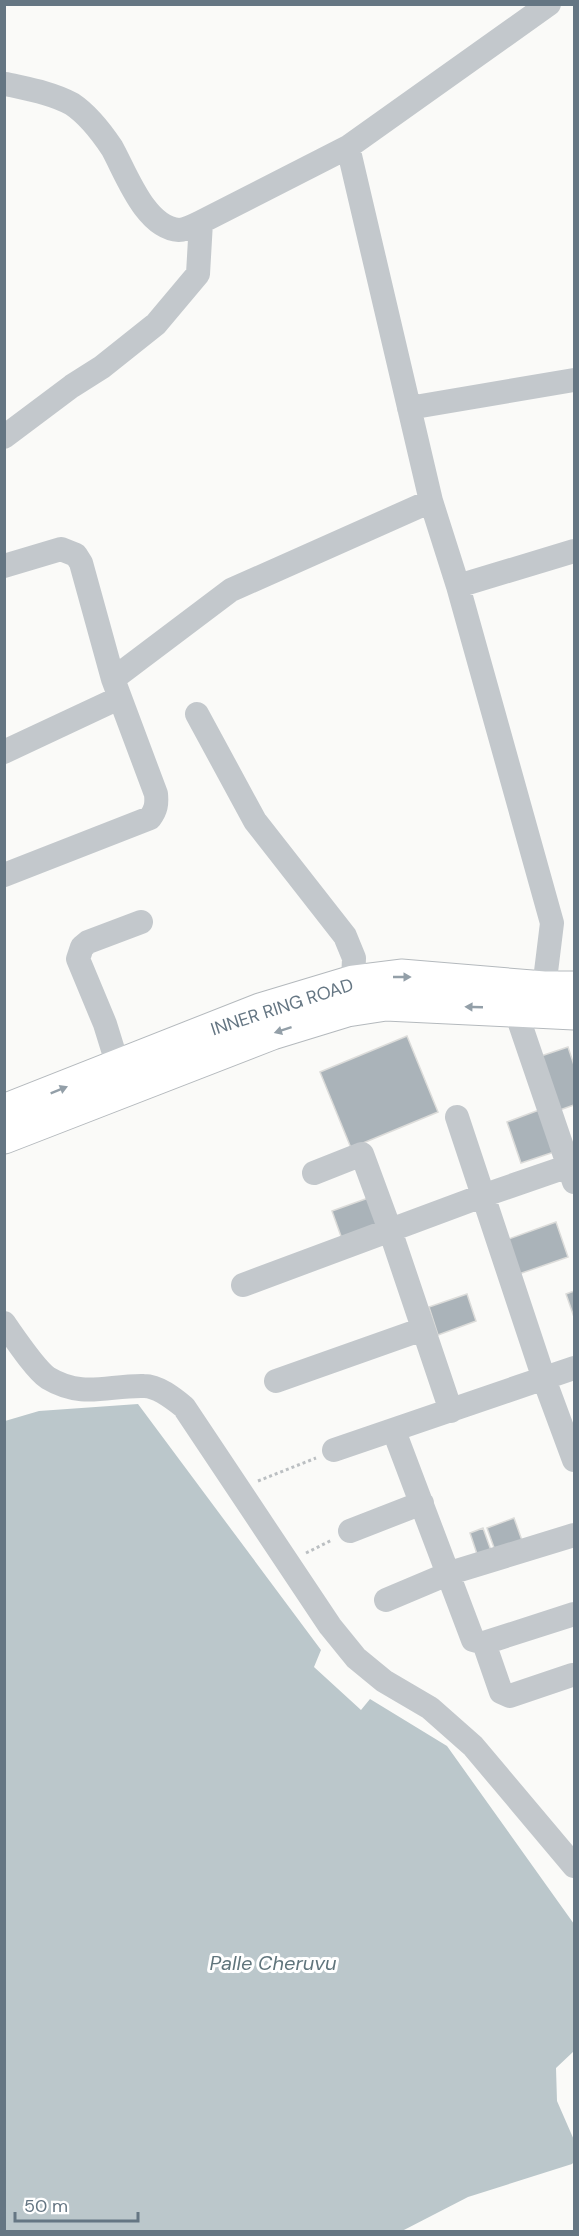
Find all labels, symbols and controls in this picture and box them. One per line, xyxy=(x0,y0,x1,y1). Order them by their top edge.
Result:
one-way arrow xyxy=(393,972,412,982)
street label: INNER RING ROAD xyxy=(208,973,356,1041)
one-way arrow xyxy=(465,1003,484,1012)
one-way arrow xyxy=(274,1026,292,1035)
one-way arrow xyxy=(50,1084,68,1094)
water label: Palle Cheruvu xyxy=(209,1950,337,1976)
scale bar xyxy=(15,2185,138,2223)
text: 50 m xyxy=(24,2194,68,2218)

